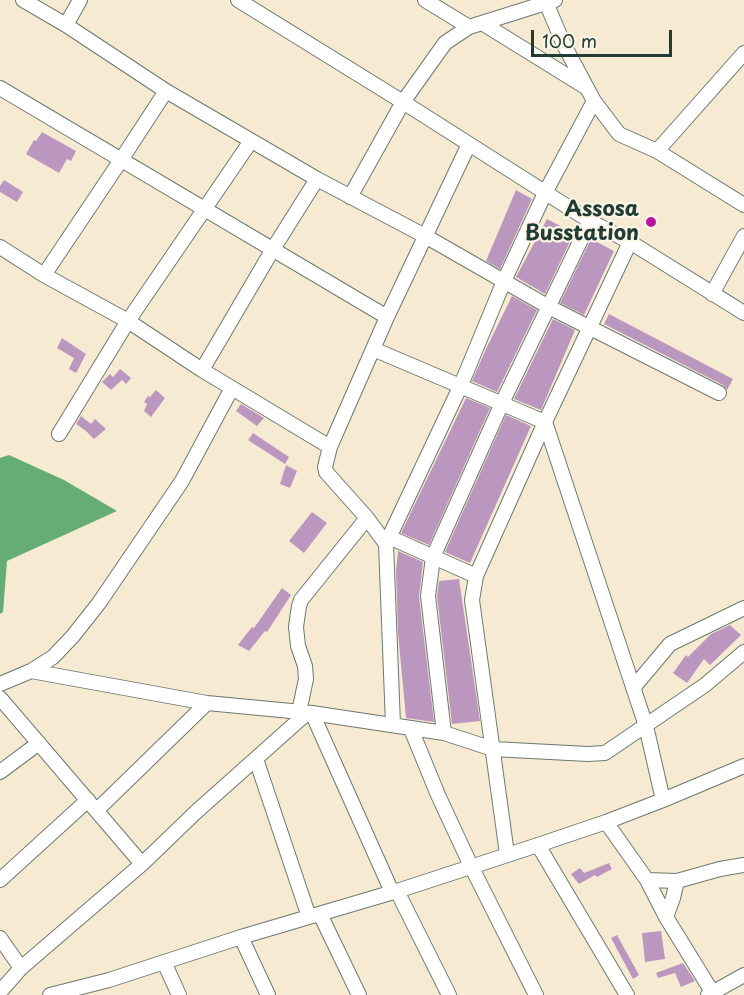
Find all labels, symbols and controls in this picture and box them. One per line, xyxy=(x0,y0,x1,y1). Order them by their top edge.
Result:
scale bar xyxy=(534,18,675,56)
text: 100 m xyxy=(542,27,597,54)
place label: Assosa Busstation xyxy=(525,197,639,247)
marker: Assosa Busstation xyxy=(644,215,658,229)

